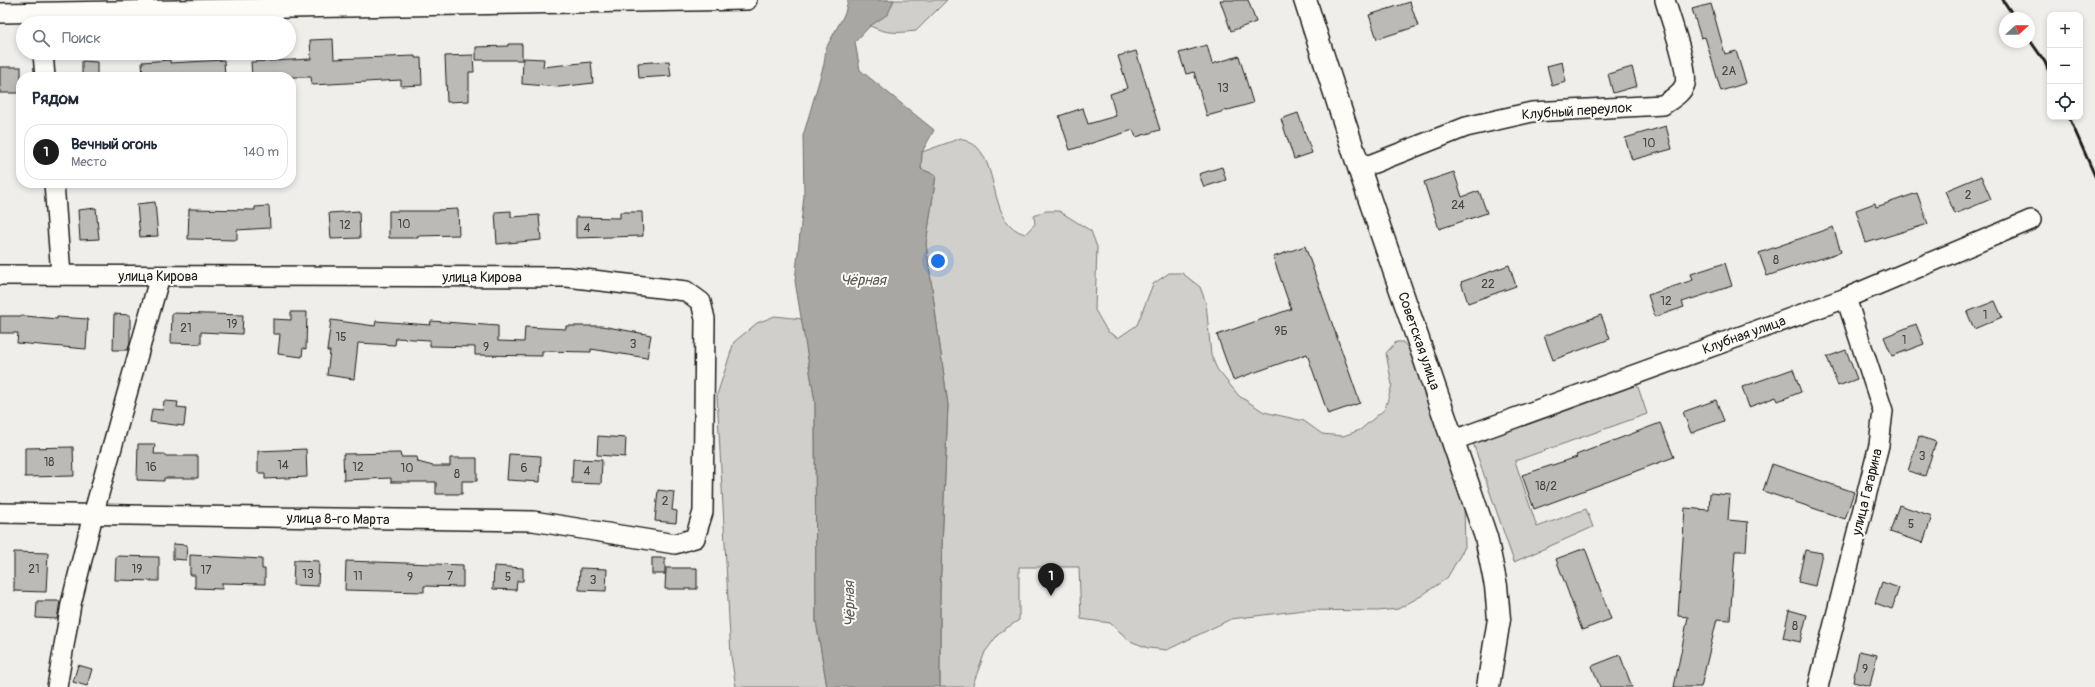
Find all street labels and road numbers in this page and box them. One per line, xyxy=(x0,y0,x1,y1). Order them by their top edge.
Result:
street label: Клубный переулок xyxy=(1521,99,1633,123)
street label: улица Кирова xyxy=(117,268,198,285)
street label: улица Кирова xyxy=(441,269,522,286)
street label: Советская улица xyxy=(1394,290,1444,392)
street label: Клубная улица xyxy=(1700,312,1788,358)
street label: улица Гагарина xyxy=(1848,447,1886,538)
street label: улица 8-го Марта xyxy=(285,510,390,528)

